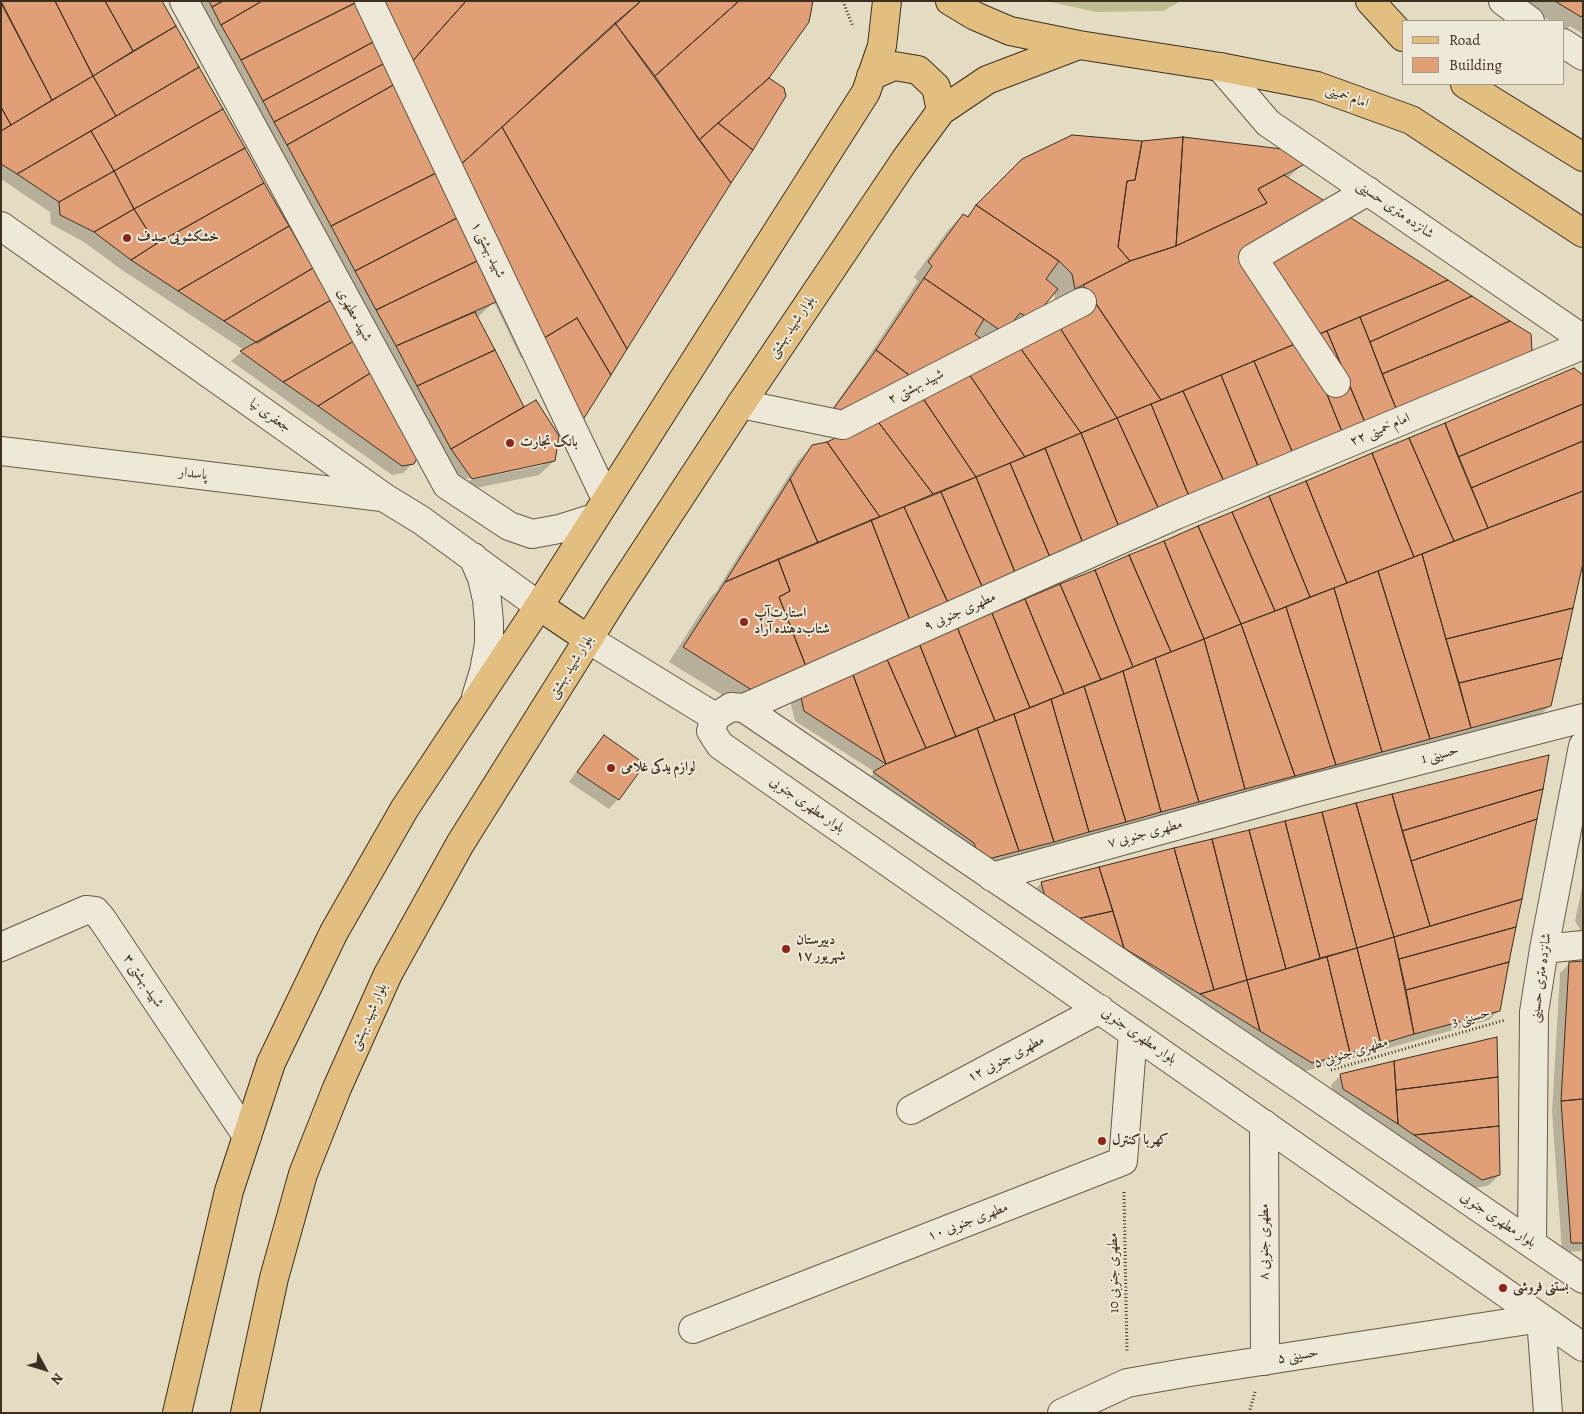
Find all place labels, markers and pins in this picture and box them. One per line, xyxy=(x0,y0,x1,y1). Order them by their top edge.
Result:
place label: خشکشویی صدف xyxy=(137,230,219,246)
marker: خشکشویی صدف xyxy=(121,232,133,244)
place label: بانک تجارت xyxy=(520,435,578,451)
marker: بانک تجارت xyxy=(504,437,516,449)
place label: استارت‌آپ شتاب‌دهنده آراد xyxy=(754,606,830,638)
marker: استارت‌آپ شتاب‌دهنده آراد xyxy=(738,616,750,628)
place label: لوازم یدکی غلامی xyxy=(621,760,695,776)
marker: لوازم یدکی غلامی xyxy=(605,762,617,774)
place label: دبیرستان ۱۷ شهریور xyxy=(796,933,846,966)
marker: دبیرستان ۱۷ شهریور xyxy=(780,943,792,955)
place label: کهربا کنترل xyxy=(1112,1133,1169,1149)
marker: کهربا کنترل xyxy=(1096,1135,1108,1147)
place label: بستنی فروشی xyxy=(1513,1280,1569,1296)
marker: بستنی فروشی xyxy=(1497,1282,1509,1294)

